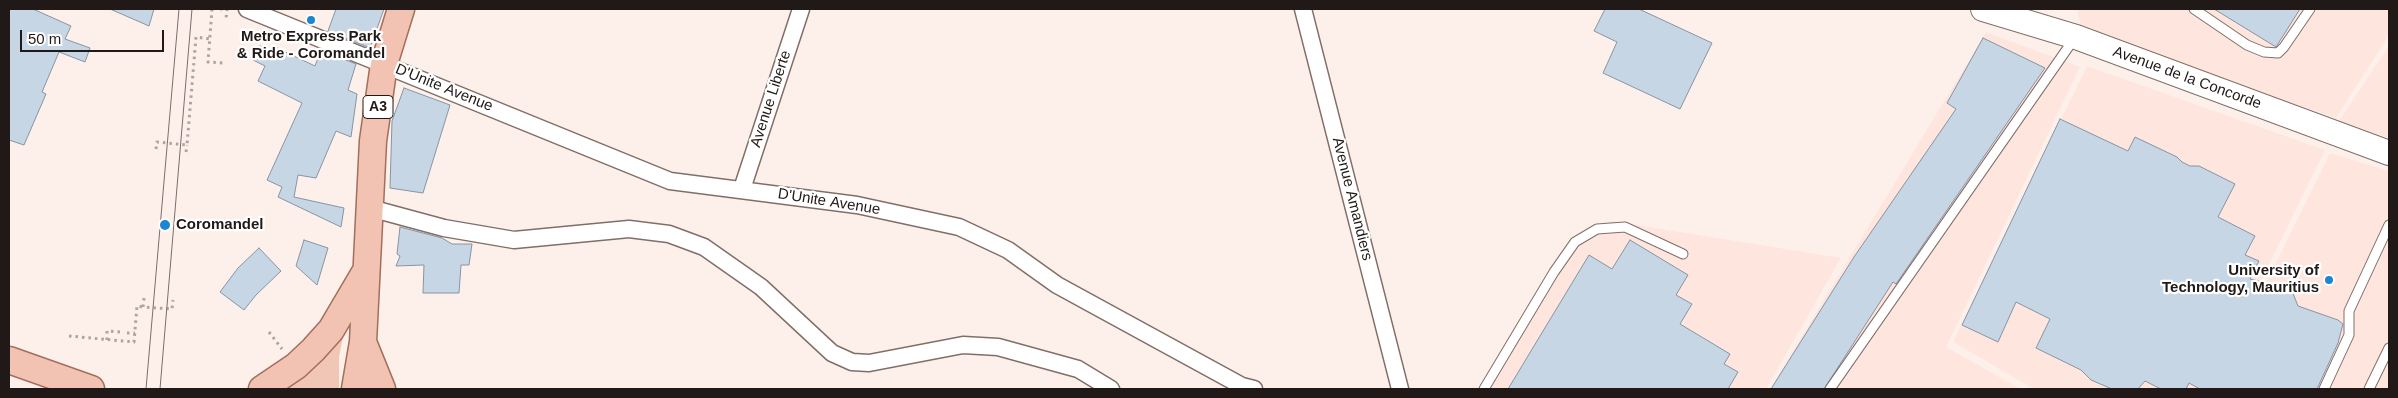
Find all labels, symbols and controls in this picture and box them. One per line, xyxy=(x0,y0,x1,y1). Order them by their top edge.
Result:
marker: Metro Express Park & Ride - Coromandel xyxy=(305,14,317,26)
scale bar xyxy=(22,20,166,52)
place label: Metro Express Park & Ride - Coromandel xyxy=(237,28,385,63)
text: 50 m xyxy=(28,30,61,47)
street label: Avenue de la Concorde xyxy=(2110,43,2264,113)
street label: Avenue Liberte xyxy=(747,48,795,150)
street label: D'Unite Avenue xyxy=(393,60,495,116)
road number: A3 xyxy=(363,95,393,118)
street label: Avenue Amandiers xyxy=(1328,135,1376,263)
street label: D'Unite Avenue xyxy=(776,185,882,219)
place label: Coromandel xyxy=(176,216,264,234)
marker: Coromandel xyxy=(158,218,172,232)
place label: University of Technology, Mauritius xyxy=(2162,262,2319,297)
marker: University of Technology, Mauritius xyxy=(2323,274,2335,286)

